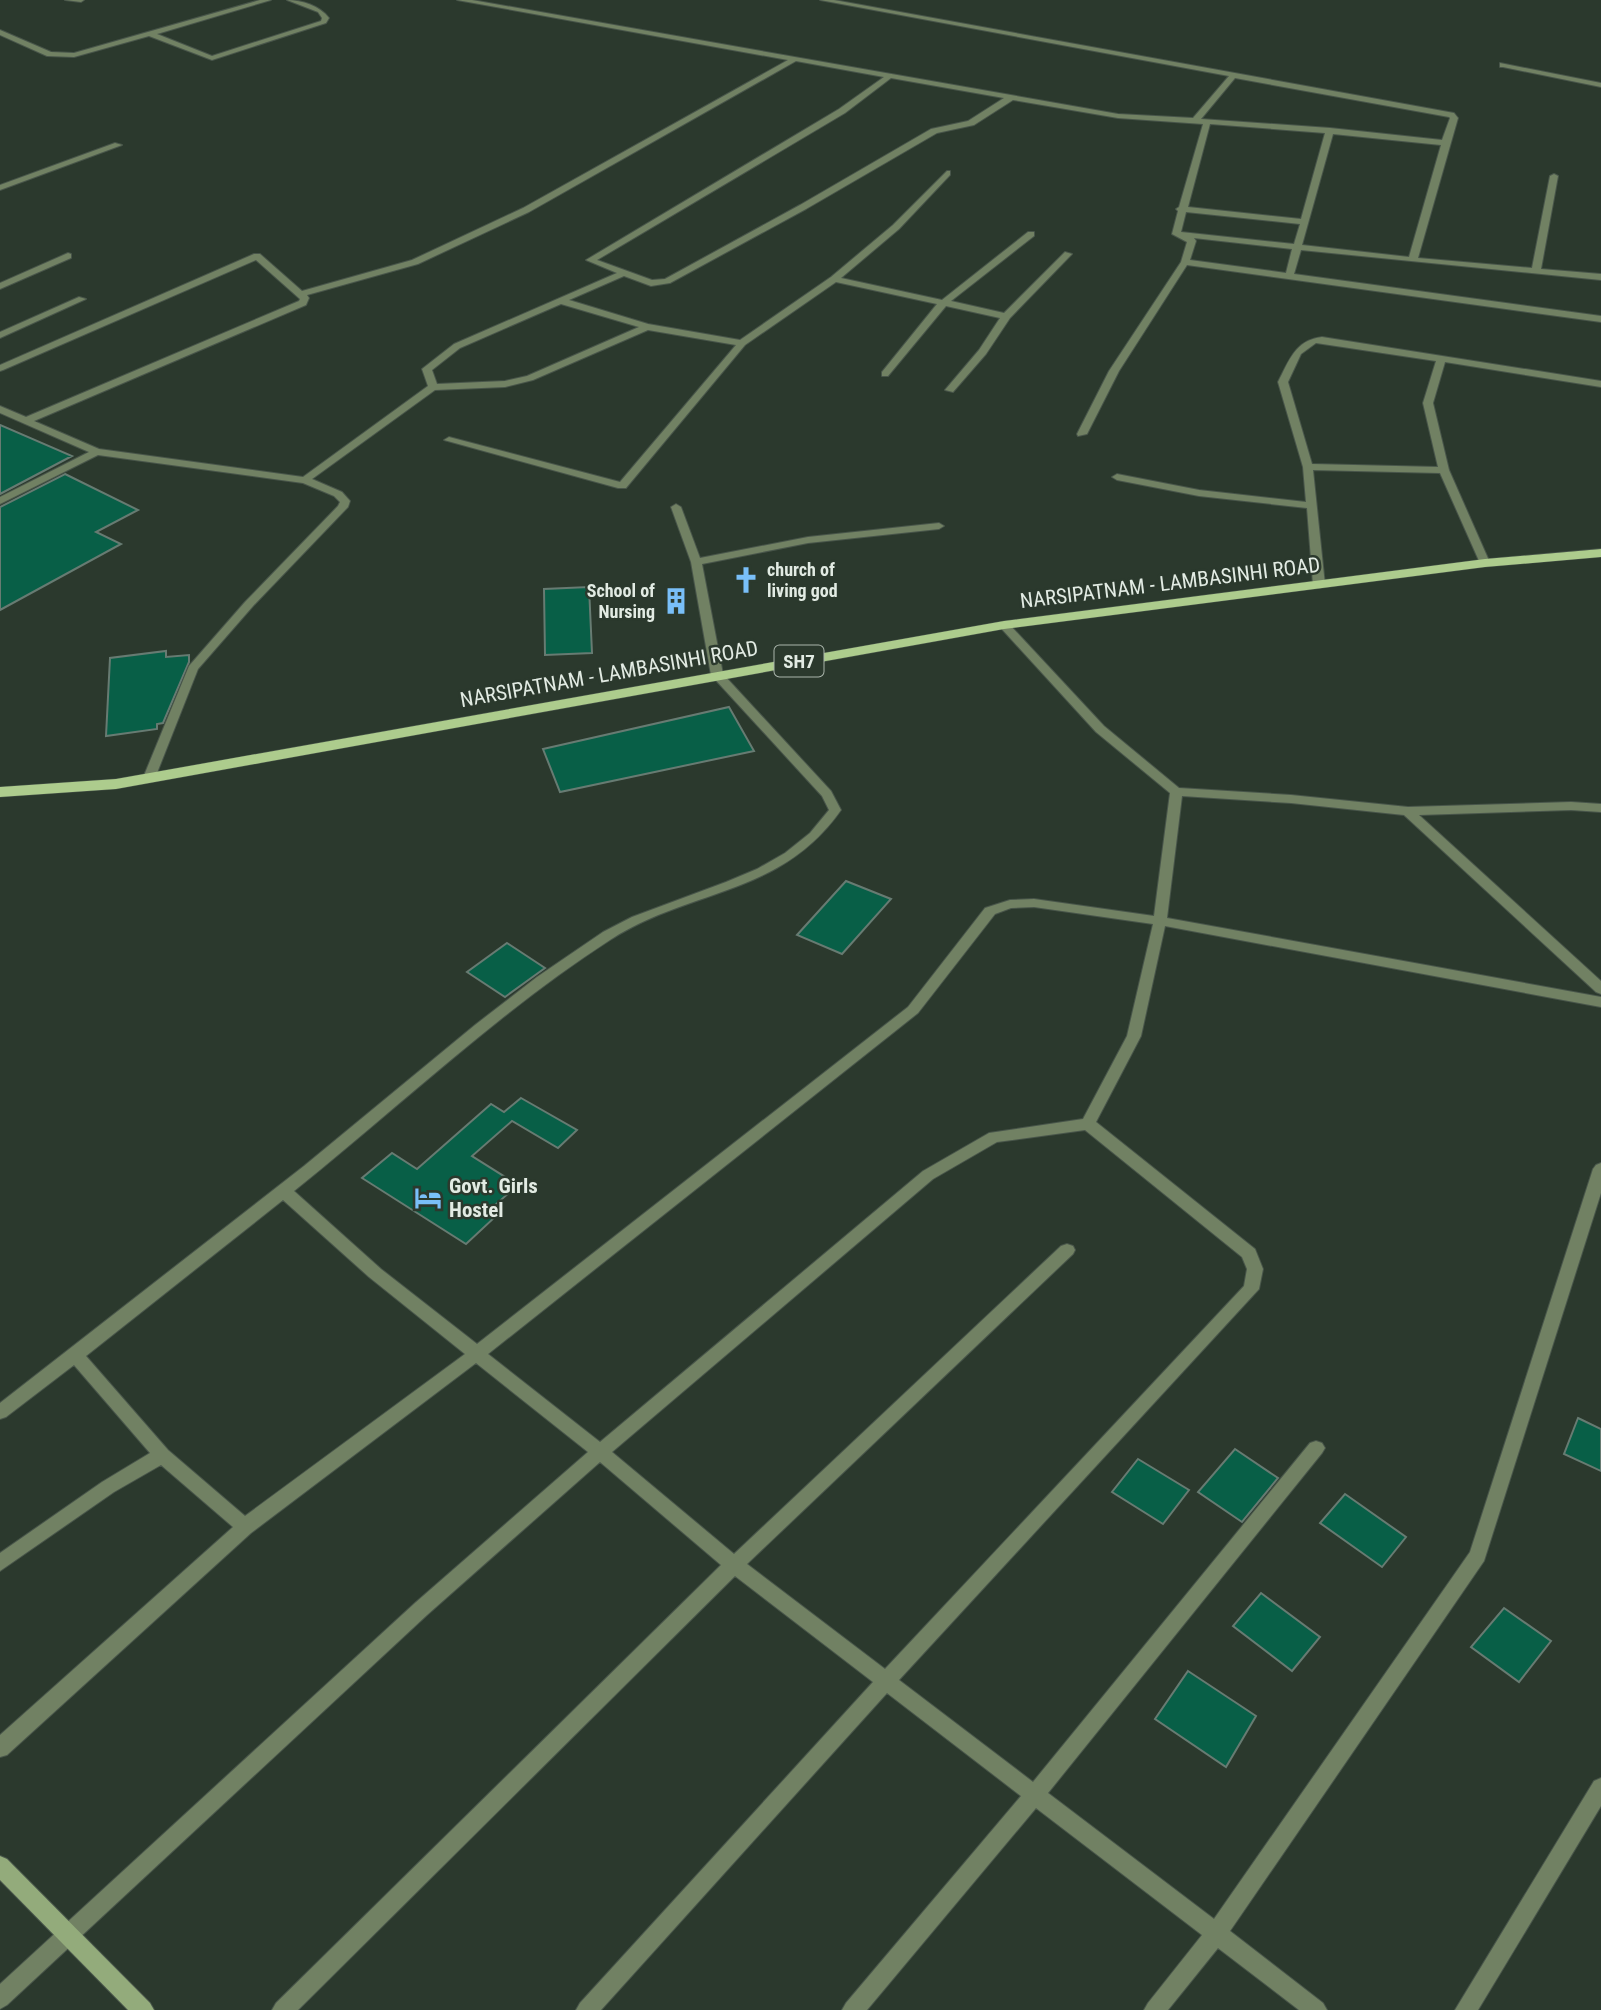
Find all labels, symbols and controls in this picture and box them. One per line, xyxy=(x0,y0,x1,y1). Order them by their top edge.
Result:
street label: NARSIPATNAM - LAMBASINHI ROAD xyxy=(1019,553,1321,613)
place label: church of living god xyxy=(767,559,838,601)
church icon: church of living god xyxy=(731,565,761,595)
place label: School of Nursing xyxy=(587,580,655,622)
building icon: School of Nursing xyxy=(661,586,691,616)
street label: NARSIPATNAM - LAMBASINHI ROAD xyxy=(458,636,760,712)
road number: SH7 xyxy=(774,646,824,676)
place label: Govt. Girls Hostel xyxy=(449,1174,538,1222)
hotel icon: Govt. Girls Hostel xyxy=(413,1183,443,1213)

